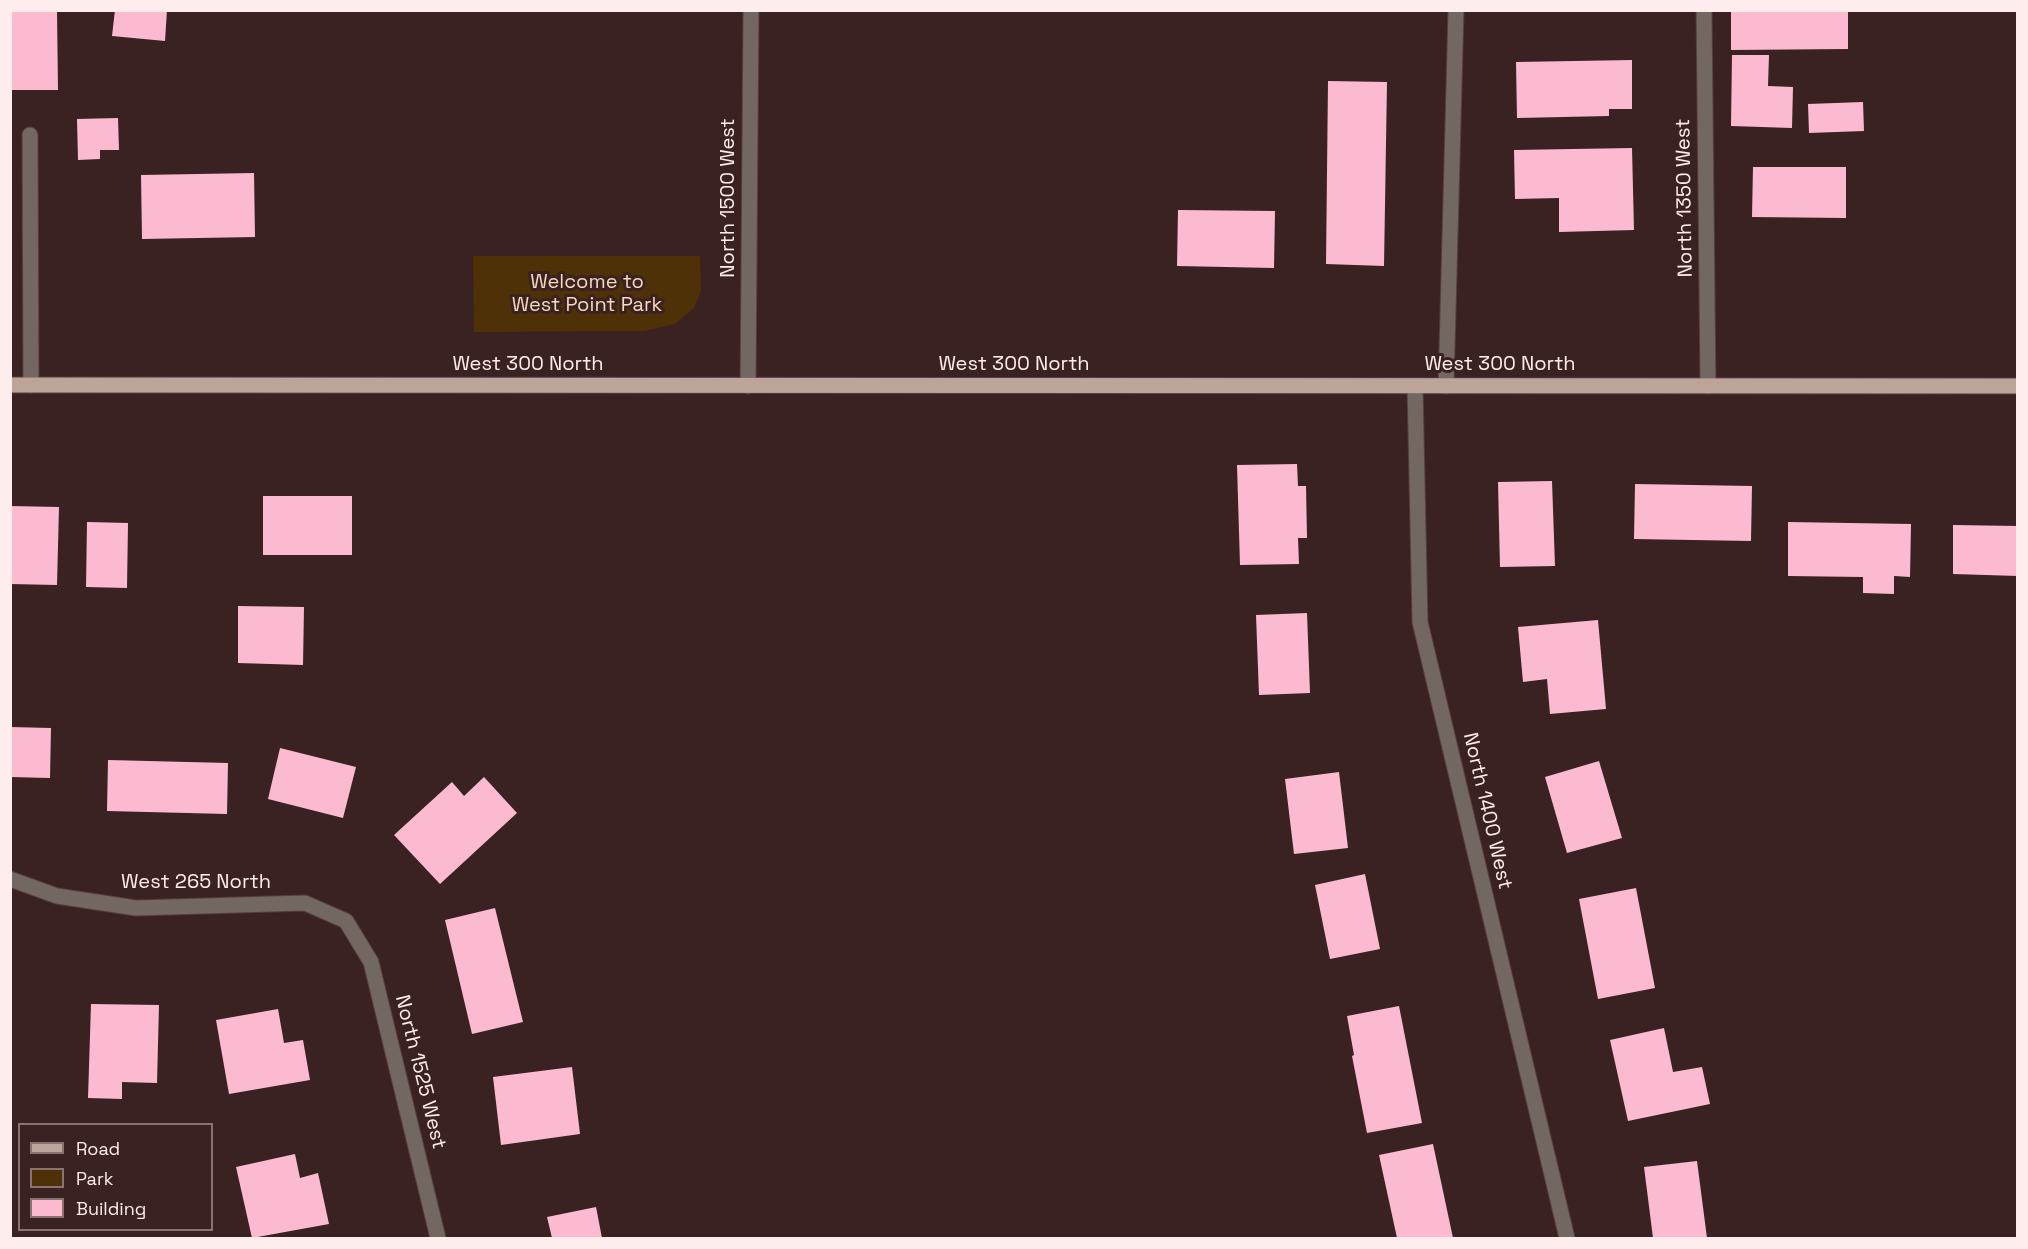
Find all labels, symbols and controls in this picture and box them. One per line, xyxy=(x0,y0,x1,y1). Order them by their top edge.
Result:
street label: North 1500 West xyxy=(717,118,741,278)
street label: North 1350 West xyxy=(1672,118,1698,278)
park label: Welcome to West Point Park xyxy=(512,271,662,318)
street label: West 300 North xyxy=(452,353,604,377)
street label: West 300 North xyxy=(938,353,1090,377)
street label: West 300 North xyxy=(1424,353,1576,377)
street label: North 1400 West xyxy=(1457,730,1517,892)
street label: West 265 North xyxy=(121,871,271,895)
street label: North 1525 West xyxy=(389,993,451,1151)
legend xyxy=(18,1123,213,1231)
text: Road xyxy=(76,1137,120,1160)
text: Park xyxy=(76,1167,113,1190)
text: Building xyxy=(76,1197,146,1220)

